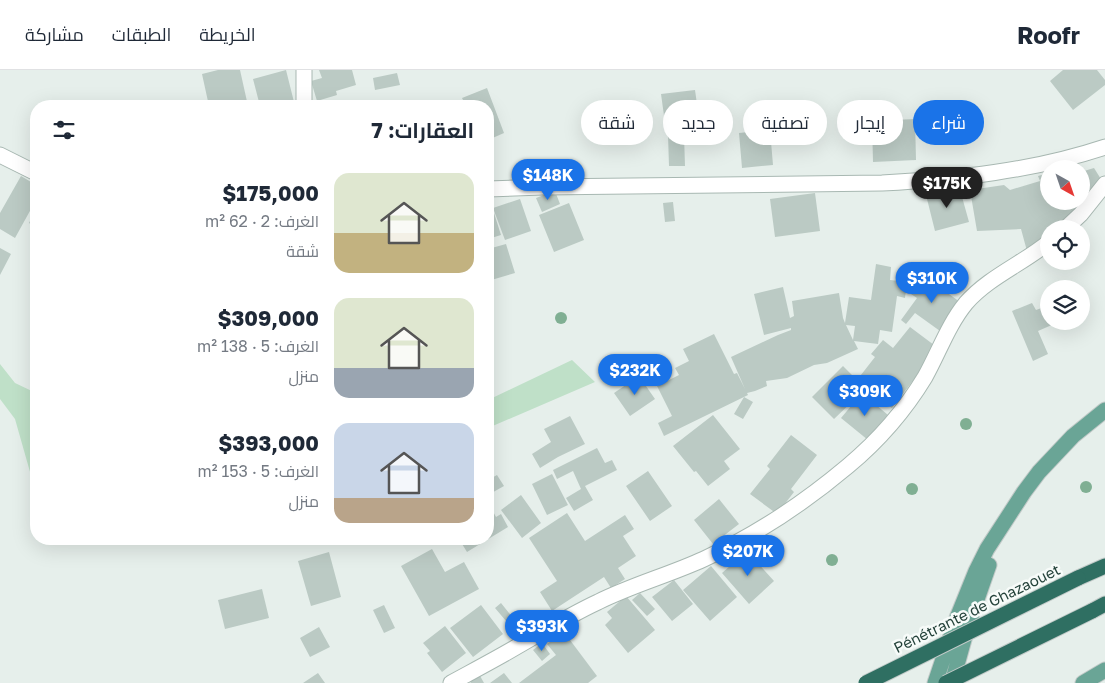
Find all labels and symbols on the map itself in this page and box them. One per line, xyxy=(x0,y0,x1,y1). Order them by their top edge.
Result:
pin: $148K xyxy=(513,158,583,201)
north arrow xyxy=(1040,160,1090,210)
pin: $175K xyxy=(912,166,982,209)
pin: $310K xyxy=(897,262,967,304)
pin: $232K xyxy=(600,354,670,396)
pin: $309K xyxy=(830,374,900,417)
pin: $207K xyxy=(713,534,783,577)
street label: Pénétrante de Ghazaouet xyxy=(890,560,1063,656)
pin: $393K xyxy=(507,610,577,652)

